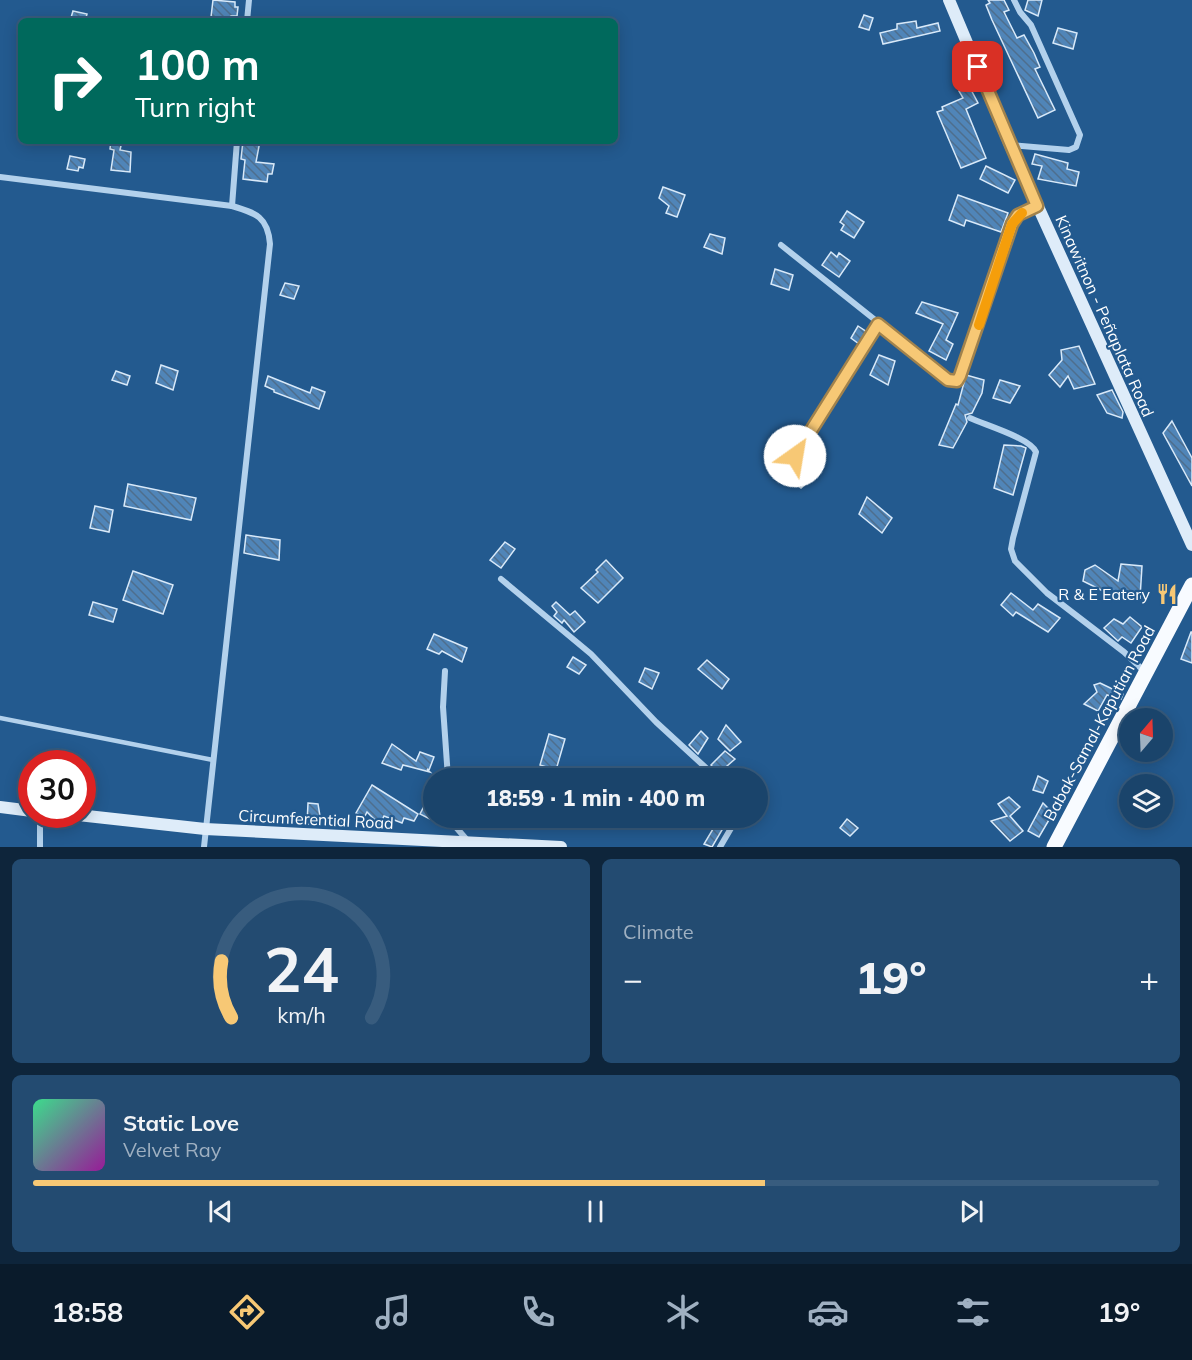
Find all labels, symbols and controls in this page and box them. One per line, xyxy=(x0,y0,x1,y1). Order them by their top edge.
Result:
text: 100 m xyxy=(135,38,260,91)
pin xyxy=(952,41,1003,92)
icon: right xyxy=(36,42,114,120)
icon: arrive xyxy=(961,50,994,83)
text: Turn right xyxy=(135,90,255,124)
street label: Kinawitnon - Peñaplata Road xyxy=(1051,212,1159,420)
position arrow xyxy=(763,424,827,488)
restaurant icon: R & E Eatery xyxy=(1155,582,1179,606)
place label: R & E Eatery xyxy=(1058,584,1151,604)
street label: Babak-Samal-Kaputian Road xyxy=(1039,622,1159,824)
north arrow xyxy=(1119,708,1173,762)
map controls xyxy=(1119,708,1173,828)
speed limit sign: 30 xyxy=(18,750,96,828)
button: layers xyxy=(1119,774,1173,828)
text: 18:59 · 1 min · 400 m xyxy=(486,784,705,812)
street label: Circumferential Road xyxy=(238,805,394,833)
text: Climate xyxy=(623,919,694,944)
text: 24 xyxy=(264,929,338,1008)
text: 19° xyxy=(855,949,927,1005)
text: − xyxy=(623,958,643,999)
text: + xyxy=(1139,958,1159,999)
text: km/h xyxy=(277,1001,325,1028)
text: Static Love xyxy=(123,1109,239,1137)
text: Velvet Ray xyxy=(123,1137,221,1162)
icon: previous xyxy=(204,1195,237,1228)
icon: pause xyxy=(579,1195,612,1228)
icon: next xyxy=(955,1195,988,1228)
icon: directions xyxy=(226,1291,268,1333)
icon: music xyxy=(372,1291,414,1333)
icon: phone xyxy=(517,1291,559,1333)
icon: climate xyxy=(662,1291,704,1333)
icon: car xyxy=(807,1291,849,1333)
icon: filters xyxy=(952,1291,994,1333)
text: 18:58 xyxy=(52,1295,123,1329)
text: 19° xyxy=(1098,1295,1140,1329)

